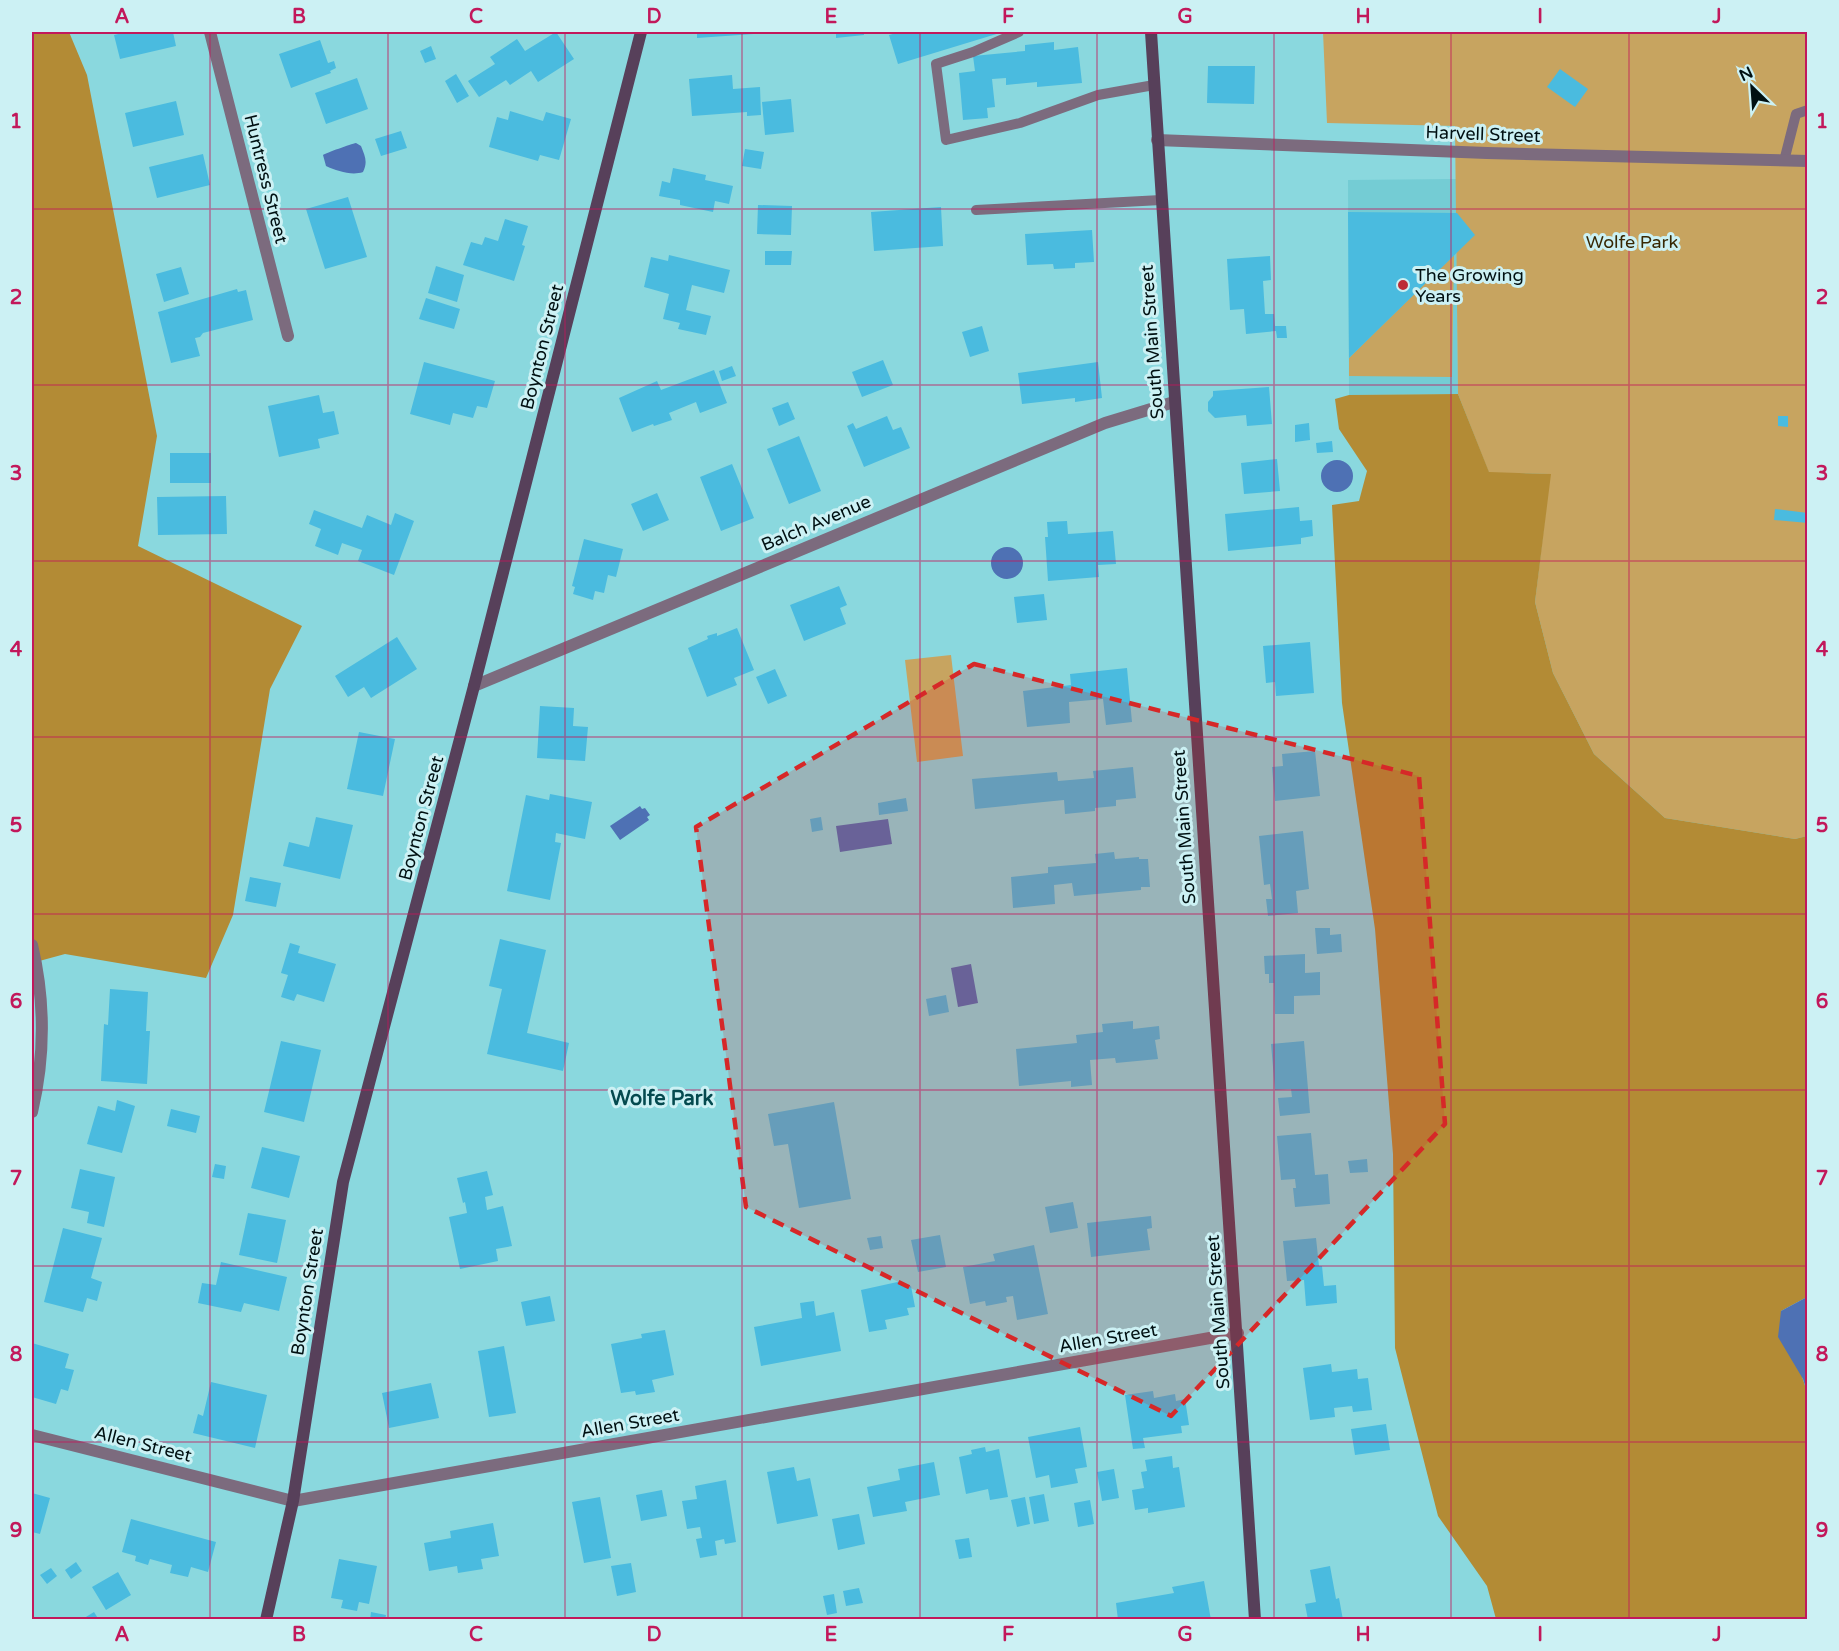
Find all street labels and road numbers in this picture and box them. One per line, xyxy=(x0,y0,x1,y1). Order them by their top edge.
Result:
street label: Huntress Street xyxy=(239,112,293,246)
street label: Harvell Street xyxy=(1425,121,1541,147)
street label: South Main Street xyxy=(1136,264,1168,420)
street label: Boynton Street xyxy=(516,282,568,412)
street label: Balch Avenue xyxy=(758,490,874,556)
street label: South Main Street xyxy=(1168,749,1200,905)
street label: Boynton Street xyxy=(394,753,448,883)
street label: Boynton Street xyxy=(286,1227,328,1357)
street label: South Main Street xyxy=(1202,1234,1234,1390)
street label: Allen Street xyxy=(1057,1319,1159,1357)
street label: Allen Street xyxy=(579,1404,681,1442)
street label: Allen Street xyxy=(92,1421,194,1467)

